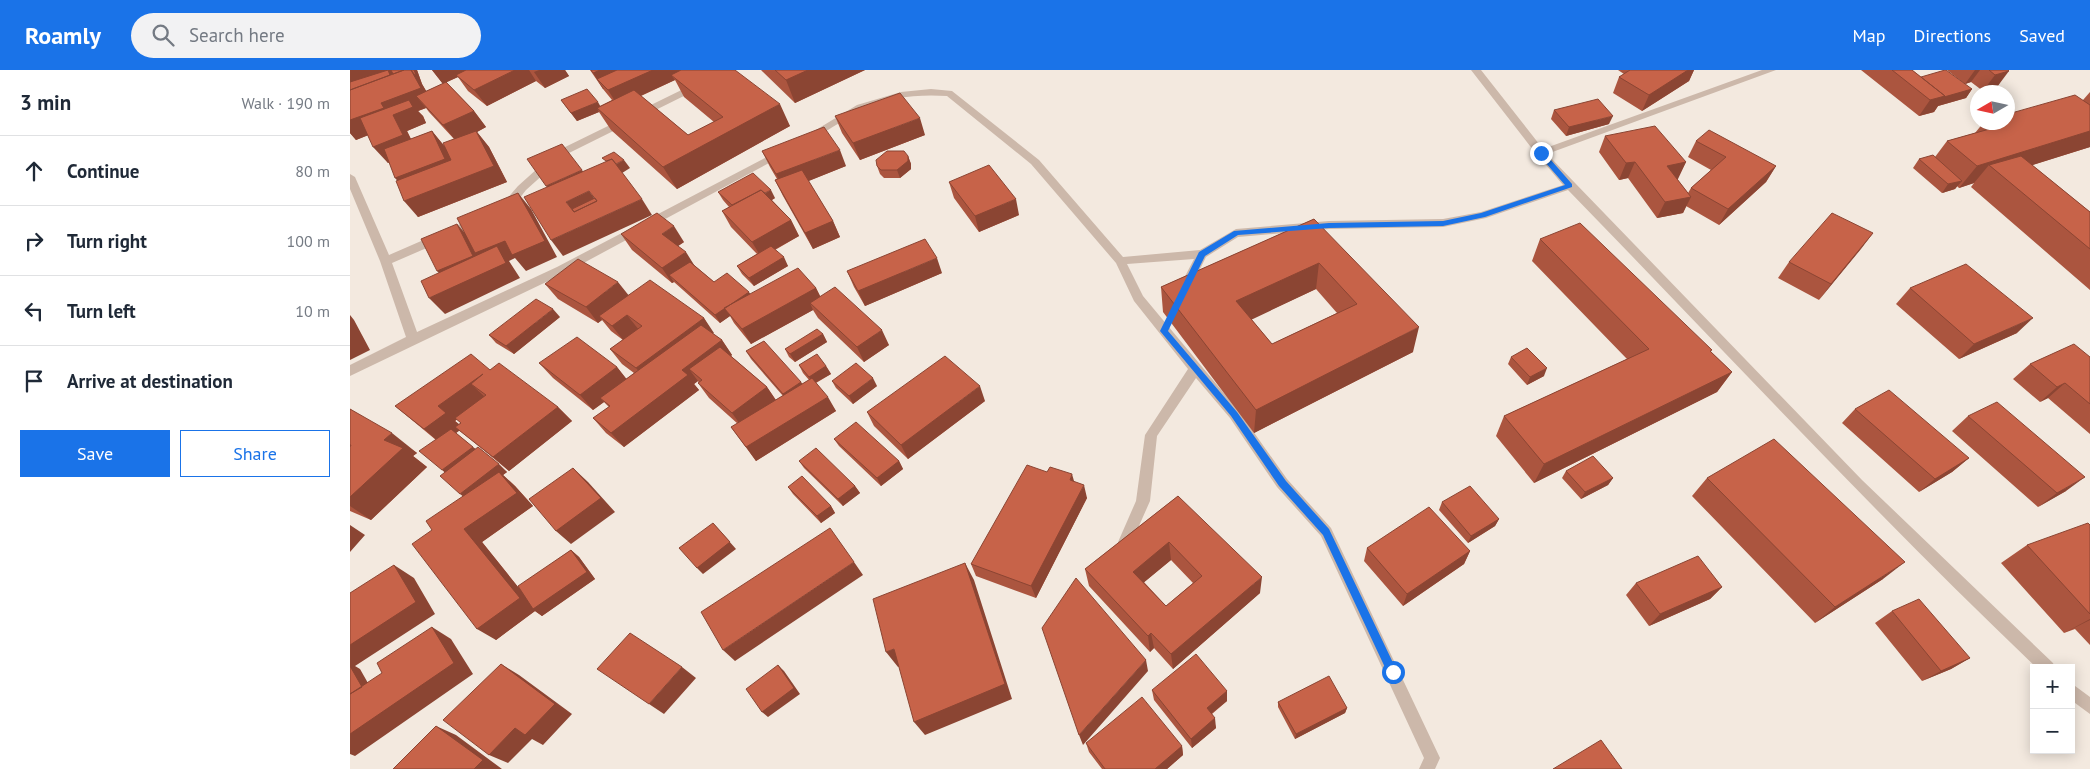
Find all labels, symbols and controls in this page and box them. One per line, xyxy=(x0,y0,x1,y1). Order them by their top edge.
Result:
search box xyxy=(131,13,481,58)
text: Roamly xyxy=(25,20,101,51)
icon: search xyxy=(149,21,177,49)
text: Search here xyxy=(189,23,285,47)
text: Map xyxy=(1853,24,1885,47)
text: Directions xyxy=(1913,24,1991,47)
text: Saved xyxy=(2019,24,2065,47)
north arrow xyxy=(1970,85,2015,130)
text: 3 min xyxy=(20,89,71,116)
text: Walk · 190 m xyxy=(241,93,330,113)
route end xyxy=(1530,142,1553,165)
icon: ahead xyxy=(20,157,48,185)
text: Continue xyxy=(67,159,139,183)
text: 80 m xyxy=(295,161,330,181)
icon: right xyxy=(20,227,48,255)
text: Turn right xyxy=(67,229,147,253)
text: 100 m xyxy=(287,231,330,251)
icon: left xyxy=(20,297,48,325)
text: Turn left xyxy=(67,299,136,323)
text: 10 m xyxy=(295,301,330,321)
icon: arrive xyxy=(20,367,48,395)
text: Arrive at destination xyxy=(67,369,233,393)
button: Save xyxy=(20,430,170,477)
button: Share xyxy=(180,430,330,477)
route start xyxy=(1382,661,1405,684)
map controls xyxy=(2030,664,2075,754)
button: + xyxy=(2030,664,2075,709)
button: − xyxy=(2030,709,2075,754)

